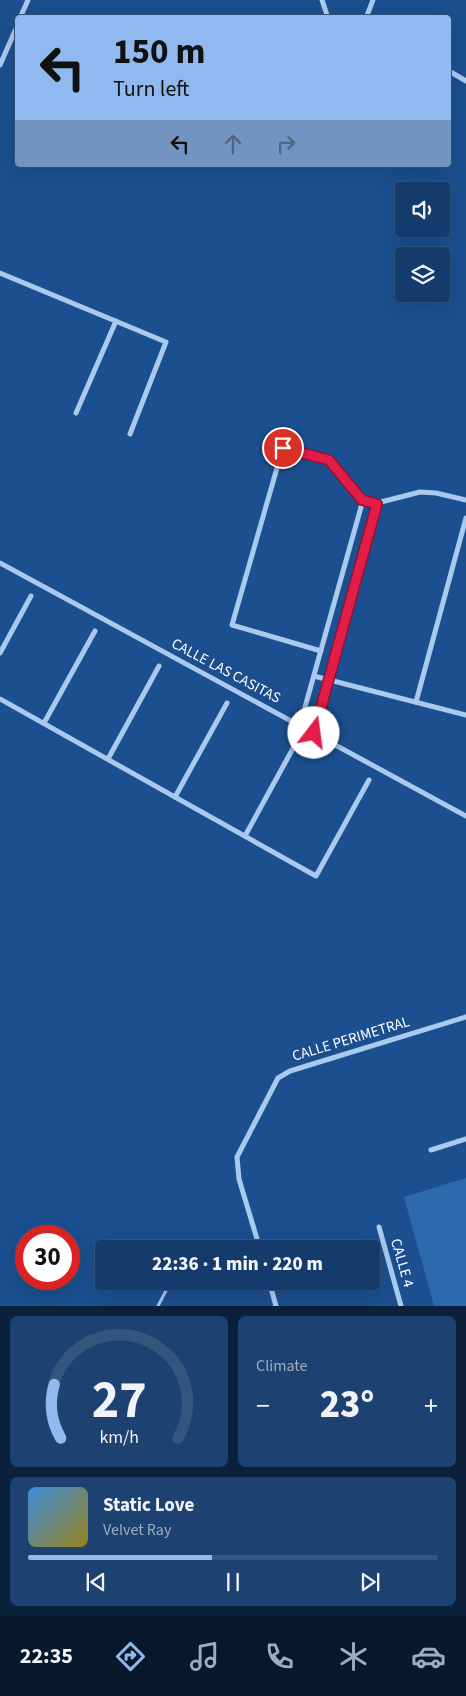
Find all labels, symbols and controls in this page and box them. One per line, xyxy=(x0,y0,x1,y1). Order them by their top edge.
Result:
text: 150 m xyxy=(113,27,205,77)
icon: left xyxy=(30,35,95,100)
text: Turn left xyxy=(113,73,189,105)
icon: left xyxy=(166,130,194,158)
icon: ahead xyxy=(219,130,247,158)
icon: right xyxy=(272,130,300,158)
map controls xyxy=(395,182,450,302)
button: sound xyxy=(395,182,450,237)
button: layers xyxy=(395,247,450,302)
pin xyxy=(262,427,304,469)
icon: arrive xyxy=(269,434,297,462)
street label: CALLE LAS CASITAS xyxy=(168,633,284,709)
position arrow xyxy=(287,706,339,758)
street label: CALLE PERIMETRAL xyxy=(290,1011,412,1067)
speed limit sign: 30 xyxy=(15,1225,80,1290)
street label: CALLE 4 xyxy=(385,1236,419,1290)
text: 22:36 · 1 min · 220 m xyxy=(152,1251,323,1278)
text: Climate xyxy=(256,1355,307,1377)
text: 27 xyxy=(92,1364,146,1438)
text: 23° xyxy=(320,1378,374,1432)
text: − xyxy=(256,1386,270,1426)
text: + xyxy=(424,1386,438,1426)
text: km/h xyxy=(99,1425,139,1450)
text: Static Love xyxy=(103,1492,194,1519)
text: Velvet Ray xyxy=(103,1519,171,1541)
icon: previous xyxy=(82,1568,110,1596)
icon: pause xyxy=(219,1568,247,1596)
icon: next xyxy=(356,1568,384,1596)
icon: directions xyxy=(113,1639,148,1674)
icon: music xyxy=(187,1639,222,1674)
icon: phone xyxy=(262,1639,297,1674)
icon: climate xyxy=(336,1639,371,1674)
icon: car xyxy=(411,1639,446,1674)
text: 22:35 xyxy=(20,1640,73,1672)

